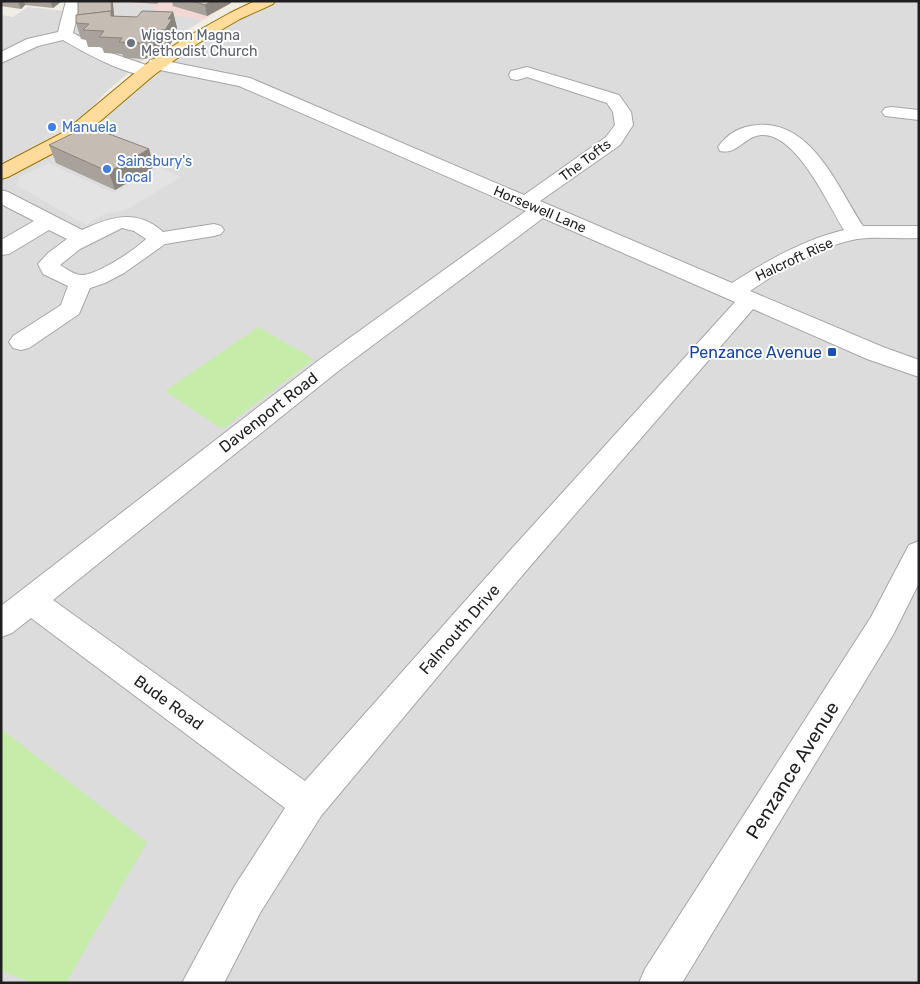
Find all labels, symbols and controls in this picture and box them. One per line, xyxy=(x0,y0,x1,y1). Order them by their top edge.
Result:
place label: Wigston Magna Methodist Church xyxy=(141,27,257,60)
marker: Wigston Magna Methodist Church xyxy=(125,37,137,49)
place label: Manuela xyxy=(62,119,117,136)
marker: Manuela xyxy=(46,121,58,133)
street label: The Tofts xyxy=(556,136,614,185)
place label: Sainsbury's Local xyxy=(117,153,192,186)
marker: Sainsbury's Local xyxy=(101,163,113,175)
street label: Horsewell Lane xyxy=(491,182,589,237)
street label: Halcroft Rise xyxy=(753,234,836,285)
place label: Penzance Avenue xyxy=(689,343,822,362)
marker: Penzance Avenue xyxy=(826,346,838,358)
street label: Davenport Road xyxy=(215,368,321,457)
street label: Falmouth Drive xyxy=(415,580,504,678)
street label: Bude Road xyxy=(131,671,207,734)
street label: Penzance Avenue xyxy=(741,697,844,843)

